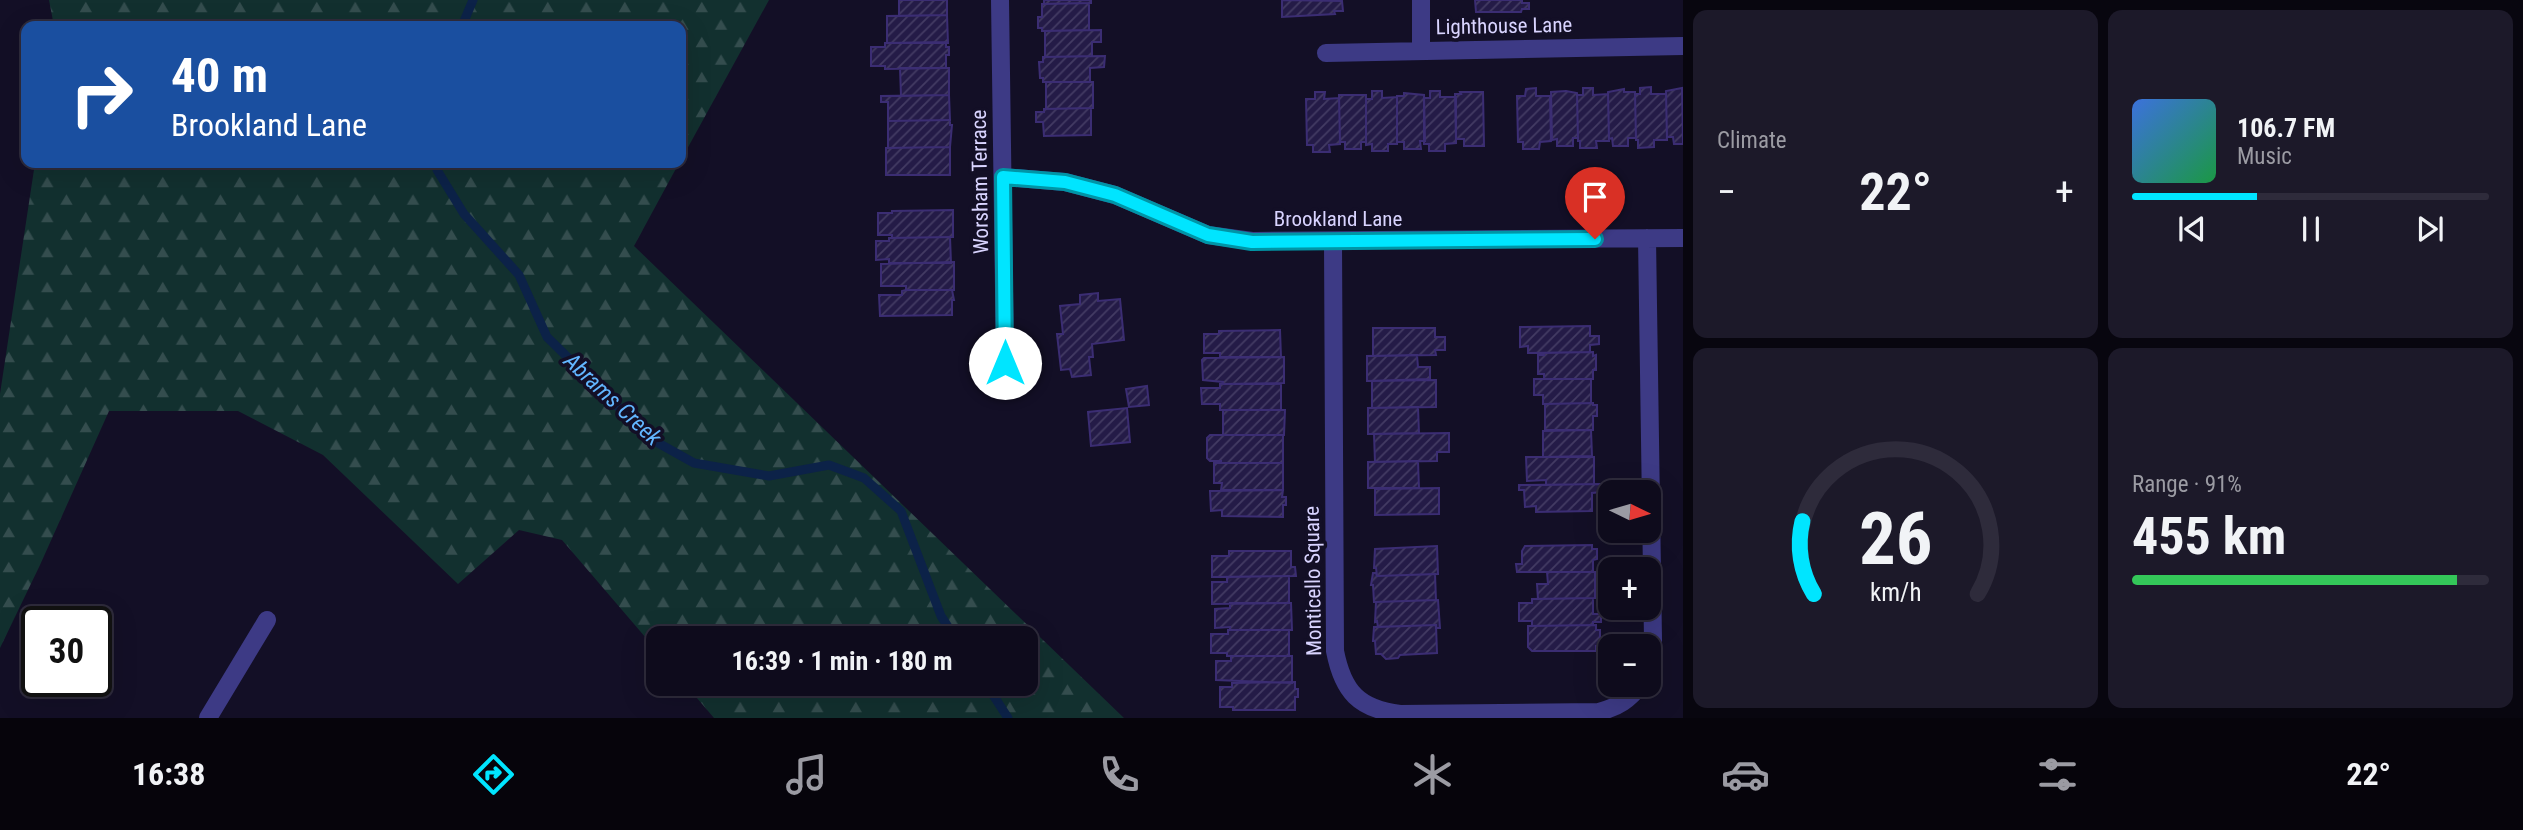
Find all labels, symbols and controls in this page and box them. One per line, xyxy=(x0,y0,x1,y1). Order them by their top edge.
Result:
street label: Lighthouse Lane xyxy=(1435,13,1573,39)
text: 40 m xyxy=(171,47,268,104)
icon: right xyxy=(56,49,147,140)
text: Brookland Lane xyxy=(171,106,367,144)
street label: Worsham Terrace xyxy=(967,109,993,254)
text: 106.7 FM xyxy=(2237,113,2335,143)
text: Climate xyxy=(1717,127,1787,154)
text: Music xyxy=(2237,143,2292,170)
text: 22° xyxy=(1859,162,1932,223)
pin xyxy=(1565,167,1625,239)
text: − xyxy=(1717,170,1736,214)
text: + xyxy=(2055,170,2074,214)
icon: arrive xyxy=(1576,178,1614,216)
street label: Brookland Lane xyxy=(1274,207,1402,231)
icon: previous xyxy=(2173,210,2211,248)
icon: pause xyxy=(2292,210,2330,248)
icon: next xyxy=(2411,210,2449,248)
position arrow xyxy=(968,326,1042,400)
water label: Abrams Creek xyxy=(558,347,668,452)
text: Range · 91% xyxy=(2132,471,2242,498)
north arrow xyxy=(1598,480,1661,542)
map controls xyxy=(1598,480,1661,697)
text: 26 xyxy=(1859,496,1932,582)
street label: Monticello Square xyxy=(1300,506,1326,656)
text: 455 km xyxy=(2132,506,2286,567)
button: + xyxy=(1598,557,1661,620)
text: km/h xyxy=(1870,578,1921,607)
speed limit sign: 30 xyxy=(21,606,112,697)
button: − xyxy=(1598,634,1661,697)
text: 16:39 · 1 min · 180 m xyxy=(732,646,952,676)
icon: directions xyxy=(469,750,518,799)
icon: music xyxy=(782,750,831,799)
icon: phone xyxy=(1095,750,1144,799)
icon: climate xyxy=(1408,750,1457,799)
icon: car xyxy=(1721,750,1770,799)
icon: filters xyxy=(2033,750,2082,799)
text: 16:38 xyxy=(132,755,205,793)
text: 22° xyxy=(2346,755,2391,793)

